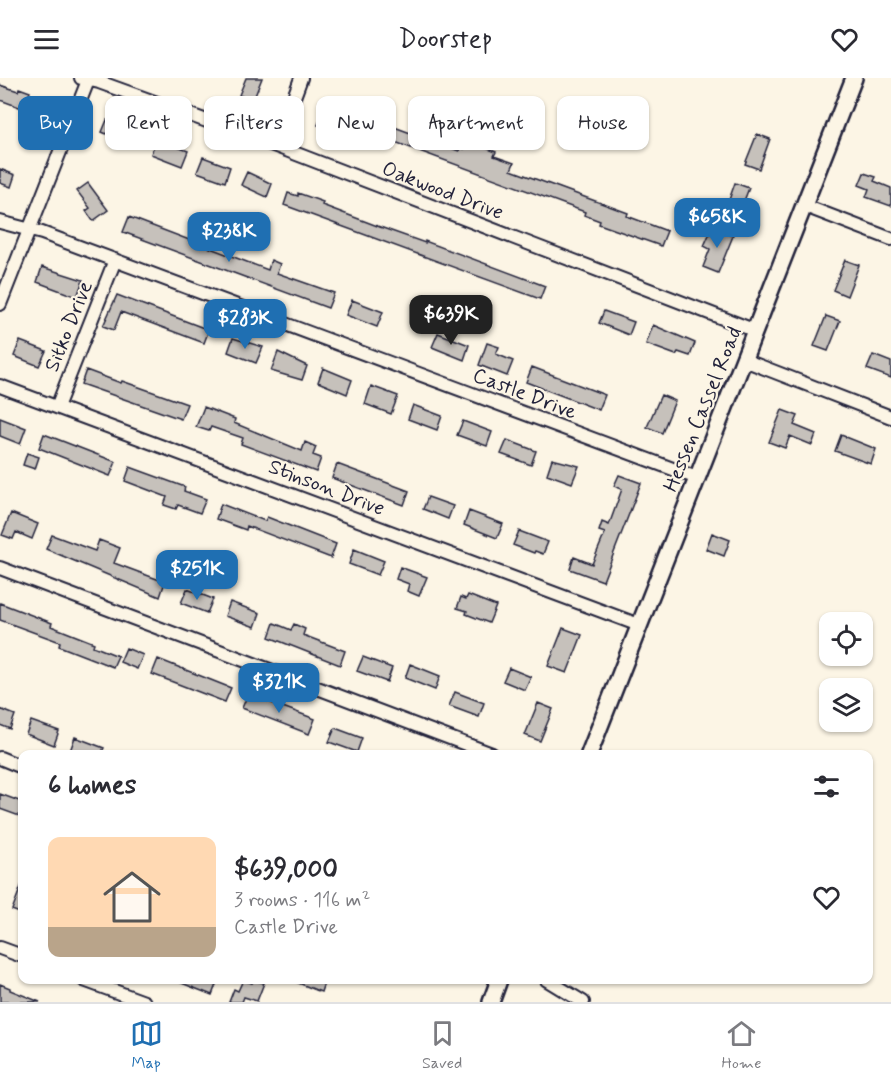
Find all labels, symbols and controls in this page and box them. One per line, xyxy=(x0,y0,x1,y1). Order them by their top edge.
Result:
text: Doorstep xyxy=(398,22,493,57)
icon: menu xyxy=(30,23,63,56)
icon: heart xyxy=(828,23,861,56)
chip: Buy xyxy=(18,96,93,150)
chip: Rent xyxy=(105,96,192,150)
chip: Filters xyxy=(204,96,304,150)
chip: New xyxy=(316,96,396,150)
chip: Apartment xyxy=(408,96,545,150)
chip: House xyxy=(557,96,649,150)
street label: Oakwood Drive xyxy=(378,155,507,227)
pin: $658K xyxy=(675,198,759,249)
text: $658K xyxy=(688,204,746,231)
pin: $238K xyxy=(187,212,271,263)
text: $238K xyxy=(202,218,256,245)
street label: Sitko Drive xyxy=(38,277,100,376)
pin: $639K xyxy=(409,295,493,346)
pin: $283K xyxy=(203,299,287,350)
text: $639K xyxy=(423,301,479,328)
text: $283K xyxy=(218,305,272,332)
street label: Hessen Cassel Road xyxy=(657,322,749,496)
street label: Castle Drive xyxy=(469,361,581,427)
street label: Stinson Drive xyxy=(264,453,389,523)
pin: $251K xyxy=(155,550,239,601)
text: $251K xyxy=(170,556,224,583)
map controls xyxy=(819,612,873,732)
button: locate xyxy=(819,612,873,666)
pin: $321K xyxy=(237,663,321,714)
text: $321K xyxy=(252,669,306,696)
button: layers xyxy=(819,678,873,732)
text: 6 homes xyxy=(48,769,136,803)
icon: filters xyxy=(810,770,843,803)
text: $639,000 xyxy=(234,853,338,887)
icon: home xyxy=(96,861,168,933)
icon: heart xyxy=(810,881,843,914)
text: 3 rooms · 116 m² xyxy=(234,887,370,914)
text: Castle Drive xyxy=(234,914,338,941)
tab: Map xyxy=(130,1017,163,1074)
tab: Saved xyxy=(422,1017,462,1074)
tab: Home xyxy=(722,1017,761,1074)

